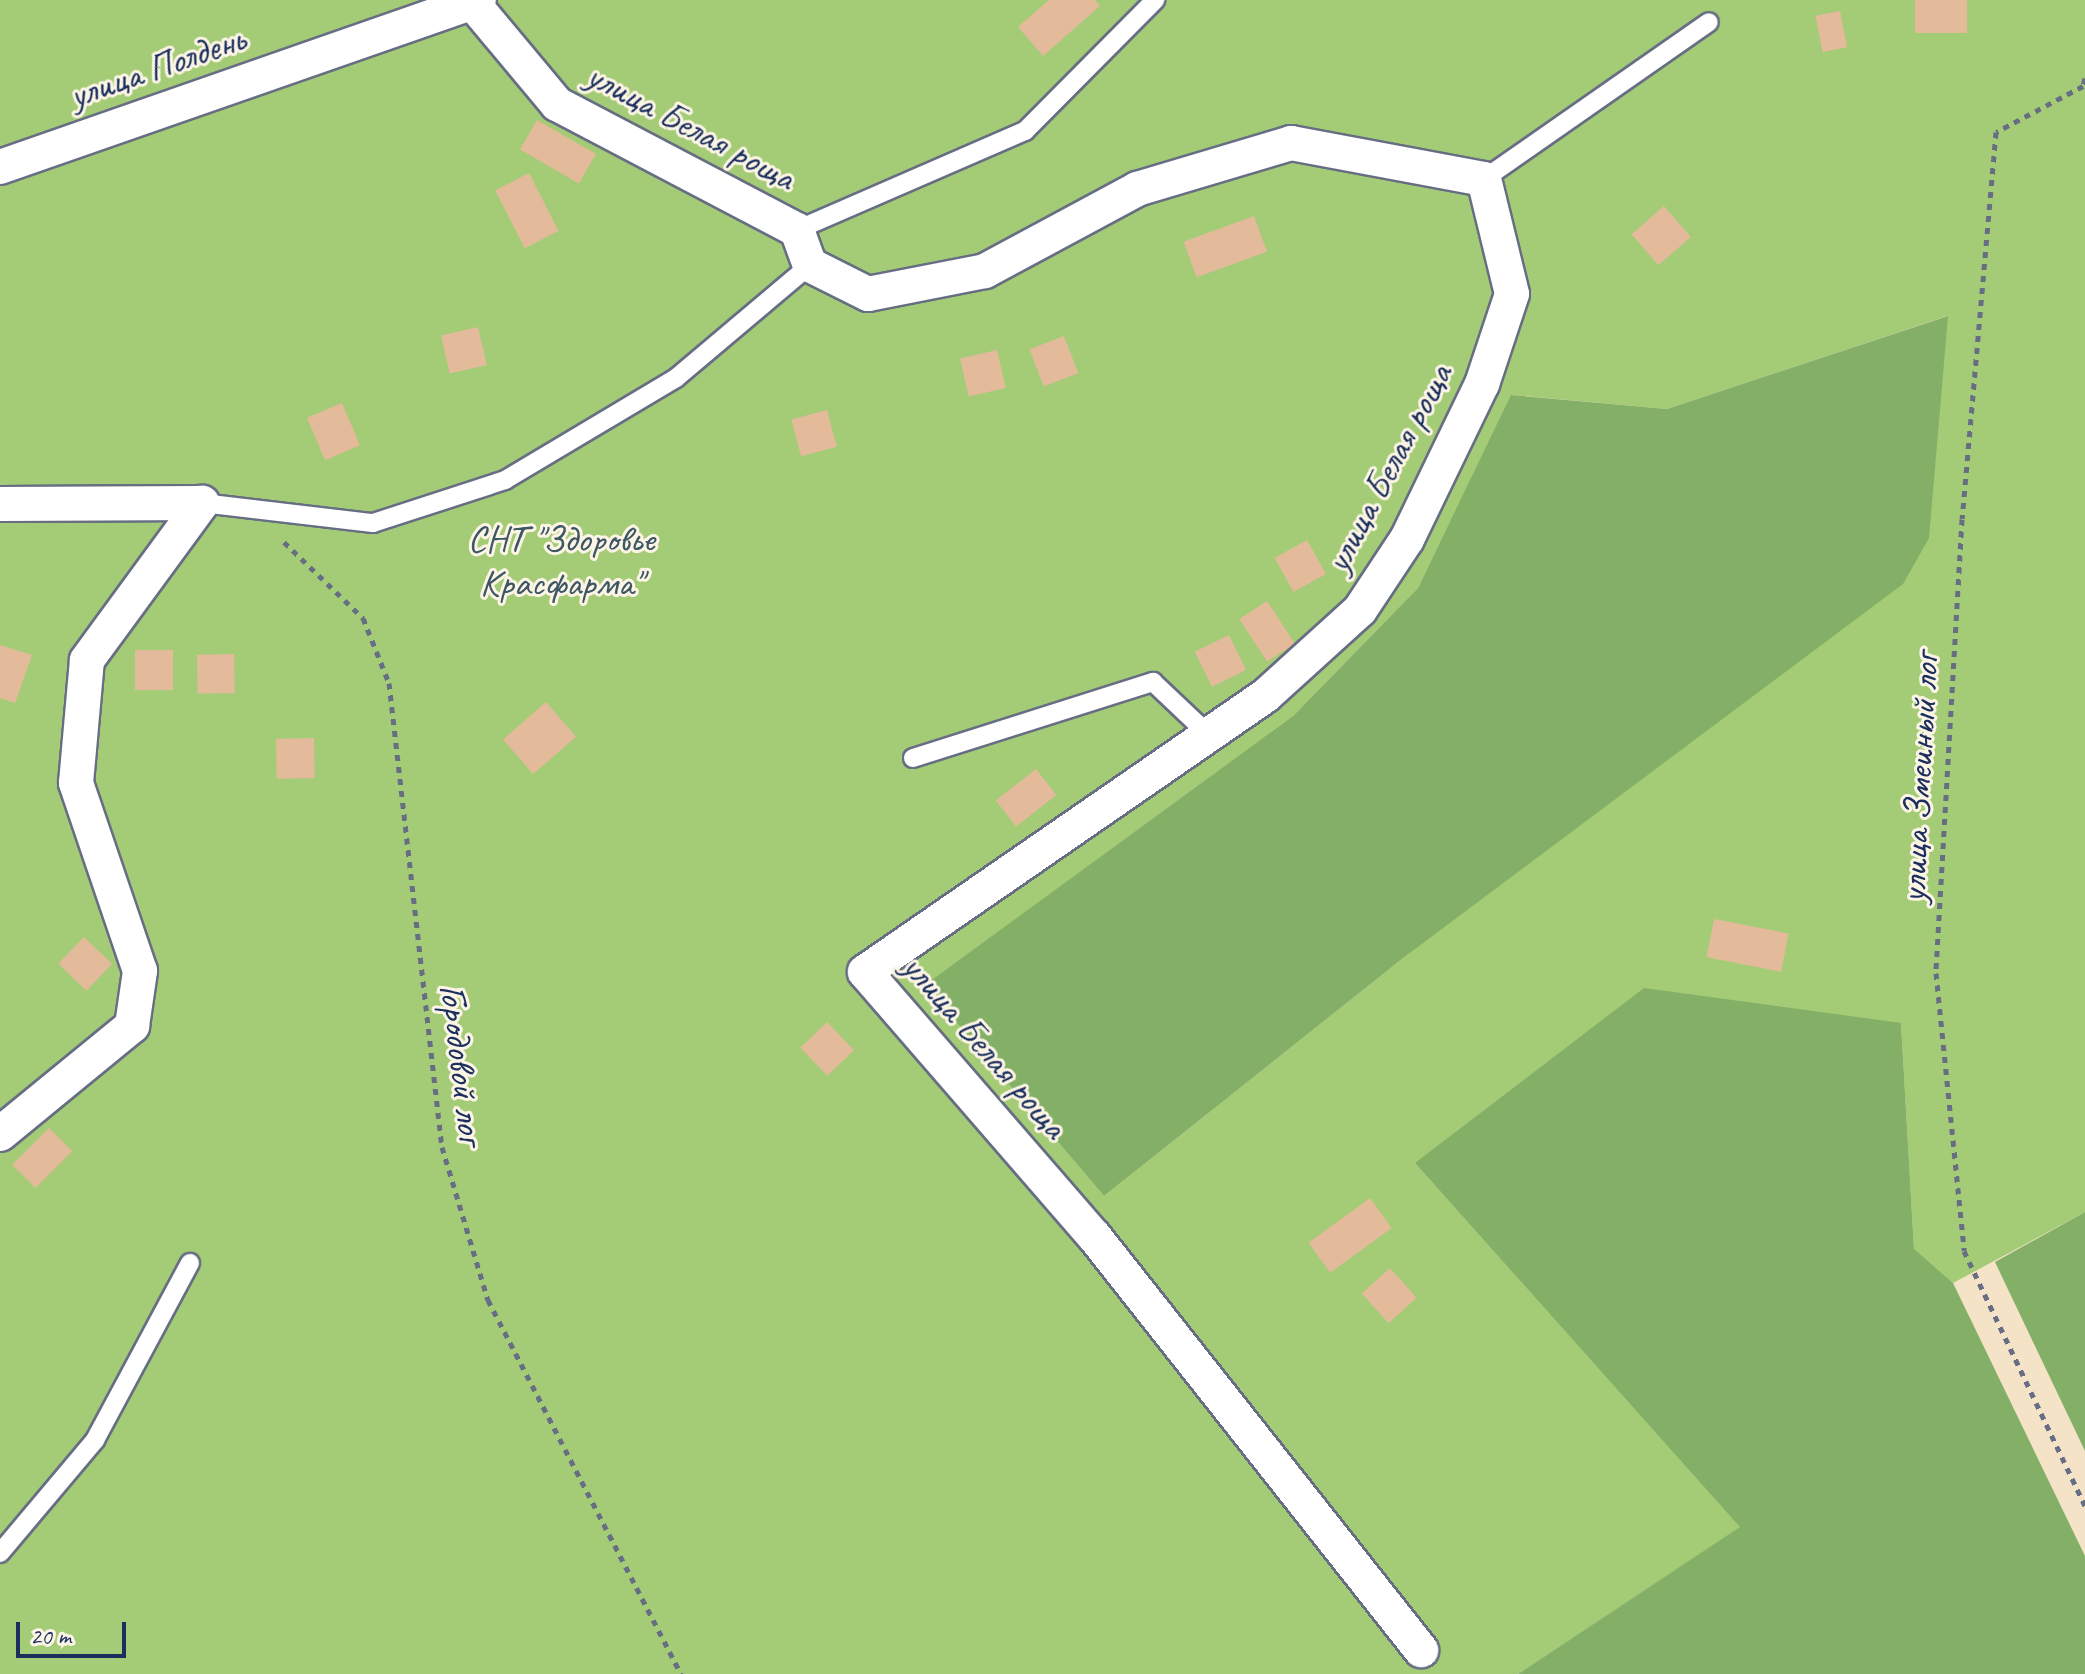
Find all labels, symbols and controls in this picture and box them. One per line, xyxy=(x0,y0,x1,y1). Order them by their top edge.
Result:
street label: улица Полдень xyxy=(63,16,251,118)
street label: улица Белая роща xyxy=(579,52,803,200)
street label: улица Белая роща xyxy=(1314,356,1462,580)
park label: СНТ "Здоровье Красфарма" xyxy=(468,516,654,606)
street label: улица Змеиный лог xyxy=(1890,652,1948,904)
street label: улица Белая роща xyxy=(892,944,1078,1148)
street label: Городовой лог xyxy=(430,981,494,1147)
scale bar xyxy=(20,1606,130,1656)
text: 20 m xyxy=(30,1621,71,1651)

